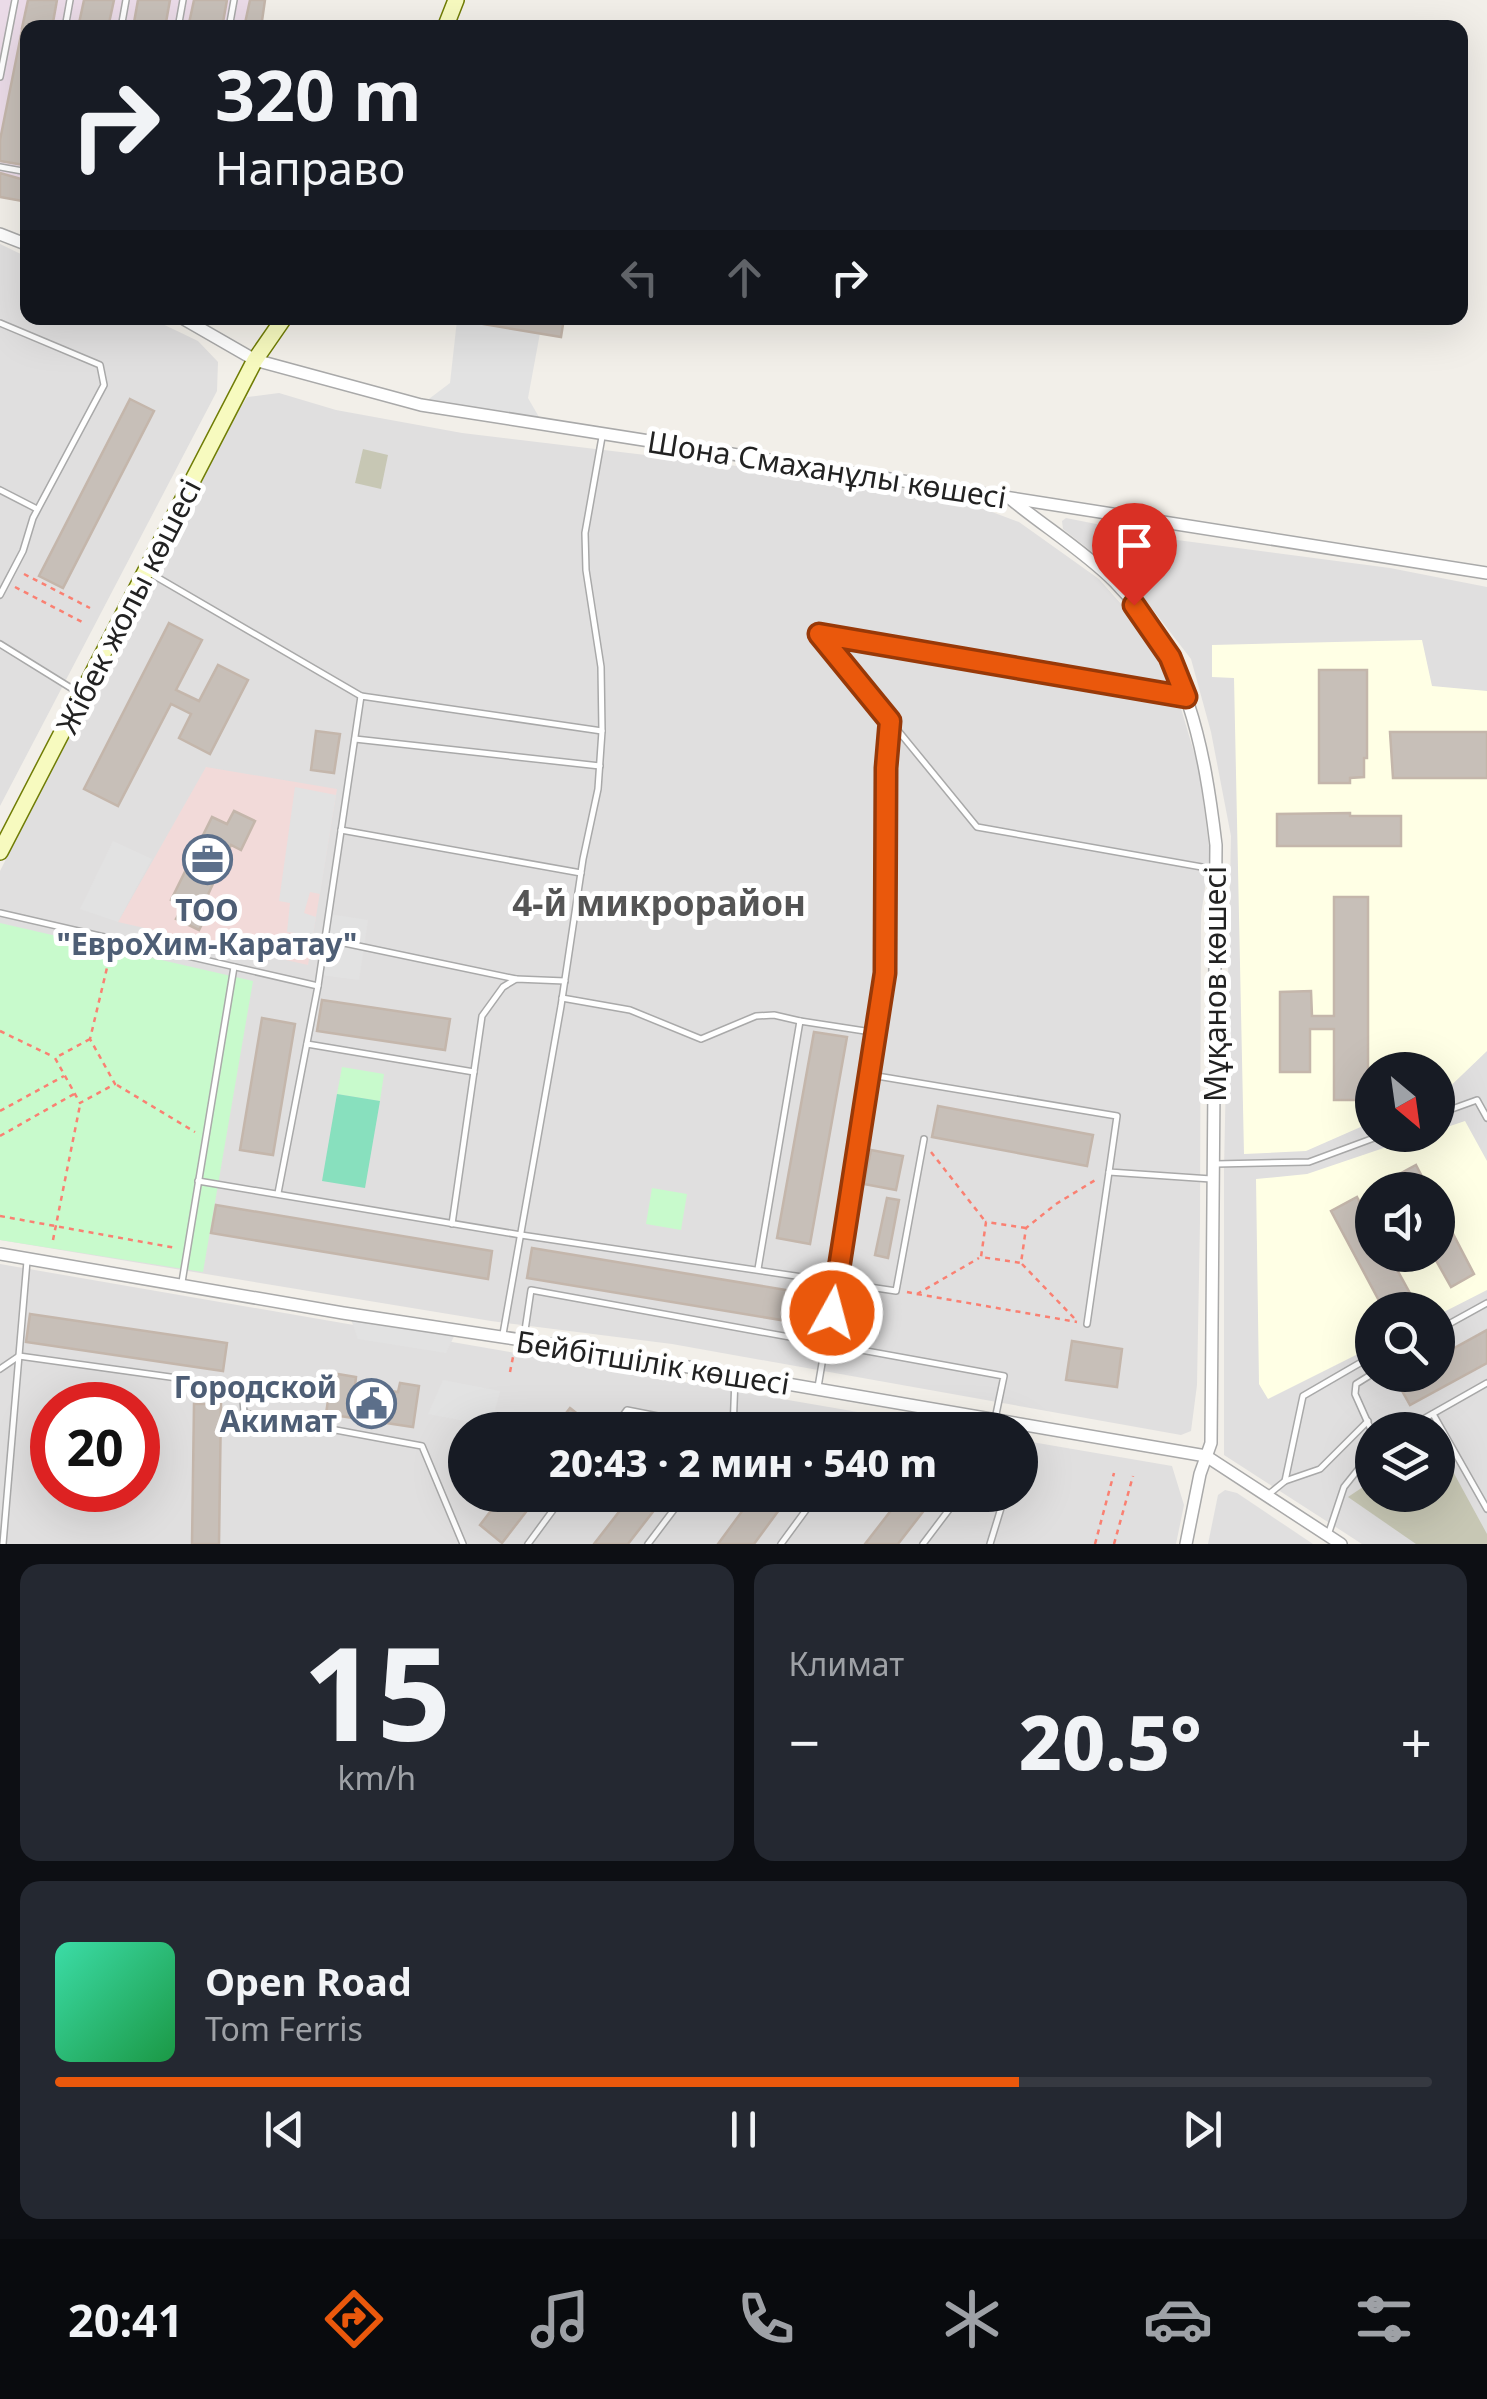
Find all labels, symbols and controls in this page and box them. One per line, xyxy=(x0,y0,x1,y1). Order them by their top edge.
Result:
text: 320 m xyxy=(215,46,422,142)
icon: right xyxy=(50,60,180,190)
text: Направо xyxy=(215,137,405,198)
icon: left xyxy=(612,250,667,305)
icon: ahead xyxy=(717,250,772,305)
icon: right xyxy=(822,250,877,305)
street label: Шона Смаханұлы көшесі xyxy=(645,420,1009,518)
street label: Жібек жолы көшесі xyxy=(46,472,210,740)
pin xyxy=(1092,503,1177,606)
icon: arrive xyxy=(1107,518,1162,573)
office icon: ТОО "ЕвроХим-Каратау" xyxy=(181,834,233,886)
street label: Мұқанов көшесі xyxy=(1194,866,1235,1102)
district label: 4-й микрорайон xyxy=(512,879,806,926)
place label: ТОО "ЕвроХим-Каратау" xyxy=(57,889,357,964)
north arrow xyxy=(1355,1052,1455,1152)
map controls xyxy=(1355,1052,1455,1512)
button: sound xyxy=(1355,1172,1455,1272)
position arrow xyxy=(780,1261,884,1365)
button: search xyxy=(1355,1292,1455,1392)
street label: Бейбітшілік көшесі xyxy=(513,1320,793,1404)
place label: Городской Акимат xyxy=(174,1366,337,1441)
public building icon: Городской Акимат xyxy=(346,1377,398,1429)
speed limit sign: 20 xyxy=(30,1382,160,1512)
button: layers xyxy=(1355,1412,1455,1512)
text: 20:43 · 2 мин · 540 m xyxy=(549,1436,937,1488)
text: 15 xyxy=(302,1602,451,1779)
text: Климат xyxy=(789,1642,904,1685)
text: 20.5° xyxy=(1019,1690,1202,1792)
text: − xyxy=(789,1704,820,1779)
text: + xyxy=(1401,1704,1432,1779)
text: km/h xyxy=(337,1756,416,1799)
text: Open Road xyxy=(205,1955,412,2007)
text: Tom Ferris xyxy=(205,2007,363,2050)
icon: previous xyxy=(257,2102,312,2157)
icon: pause xyxy=(716,2102,771,2157)
icon: next xyxy=(1175,2102,1230,2157)
icon: directions xyxy=(319,2284,389,2354)
icon: music xyxy=(525,2284,595,2354)
icon: phone xyxy=(731,2284,801,2354)
icon: climate xyxy=(937,2284,1007,2354)
icon: car xyxy=(1143,2284,1213,2354)
icon: filters xyxy=(1349,2284,1419,2354)
text: 20:41 xyxy=(68,2289,184,2350)

